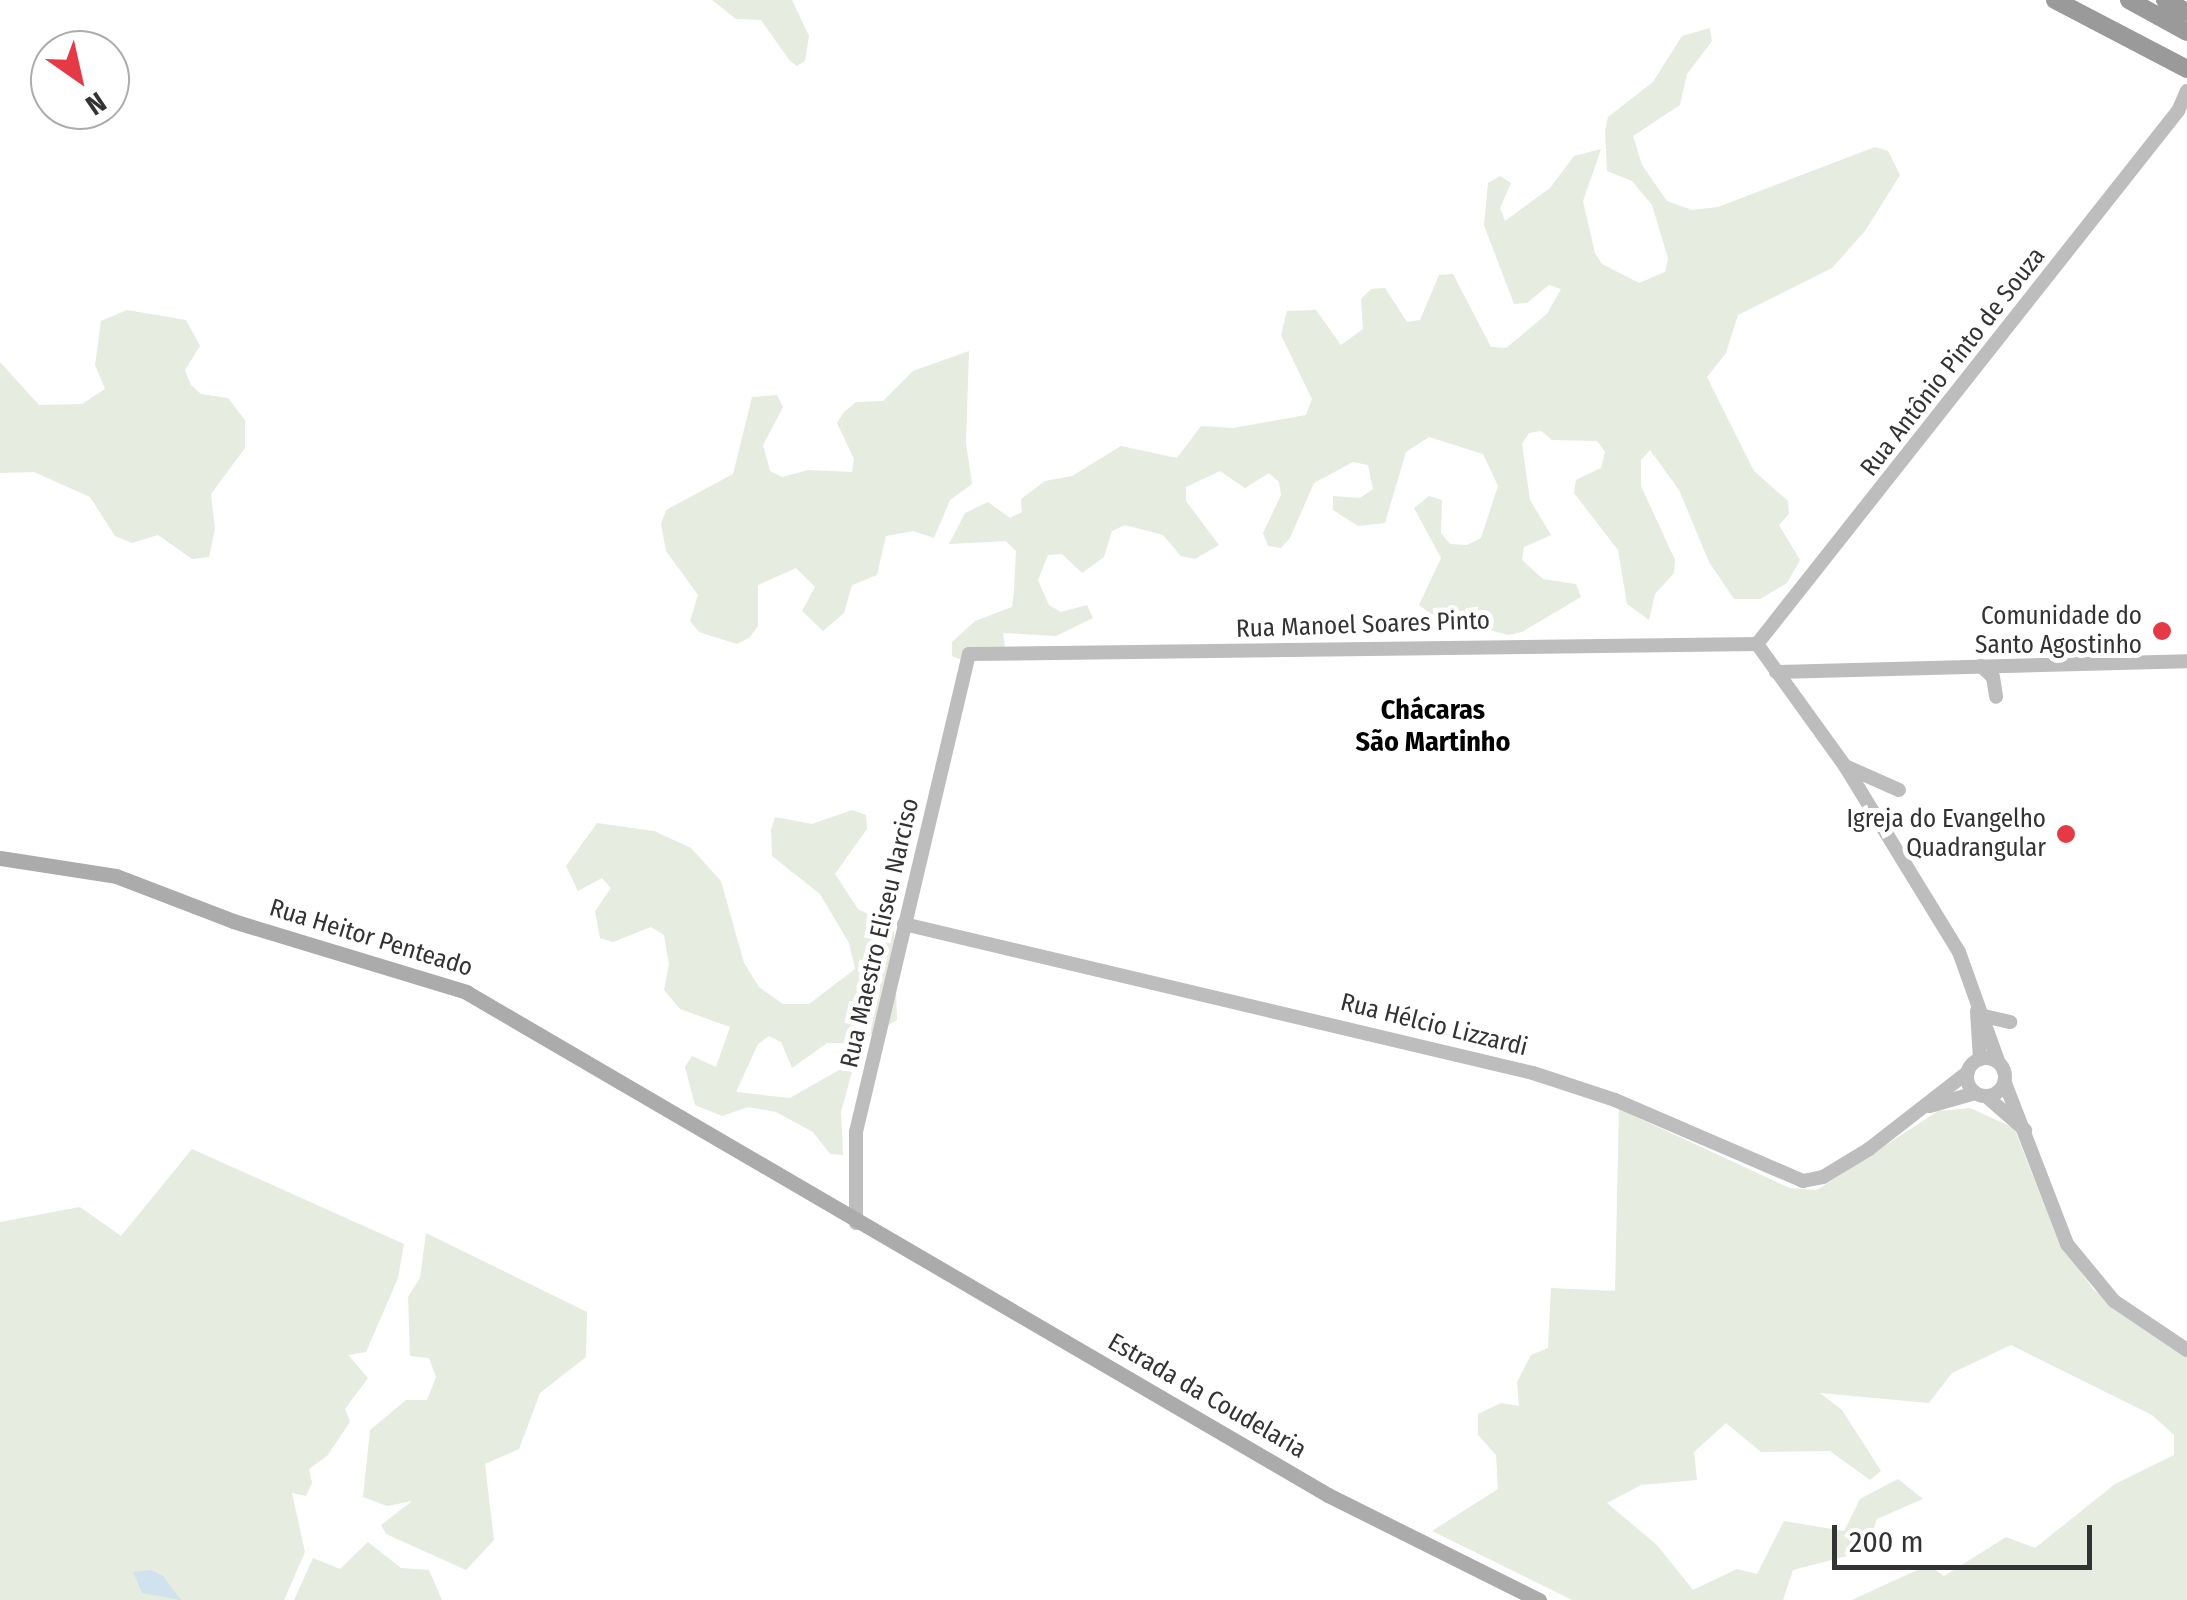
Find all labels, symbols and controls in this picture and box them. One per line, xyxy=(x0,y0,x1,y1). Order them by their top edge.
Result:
north arrow xyxy=(30,30,130,130)
text: N xyxy=(80,85,112,122)
street label: Rua Antônio Pinto de Souza xyxy=(1854,242,2052,482)
place label: Comunidade do Santo Agostinho xyxy=(1975,602,2142,661)
street label: Rua Manoel Soares Pinto xyxy=(1236,606,1490,644)
marker: Comunidade do Santo Agostinho xyxy=(2151,620,2173,642)
district label: Chácaras São Martinho xyxy=(1356,693,1510,759)
street label: Rua Maestro Eliseu Narciso xyxy=(834,795,926,1071)
place label: Igreja do Evangelho Quadrangular xyxy=(1846,805,2046,864)
marker: Igreja do Evangelho Quadrangular xyxy=(2055,823,2077,845)
street label: Rua Heitor Penteado xyxy=(266,893,476,983)
street label: Rua Hélcio Lizzardi xyxy=(1337,987,1531,1063)
street label: Estrada da Coudelaria xyxy=(1103,1327,1311,1465)
scale bar xyxy=(1837,1505,2097,1567)
text: 200 m xyxy=(1849,1524,1924,1560)

